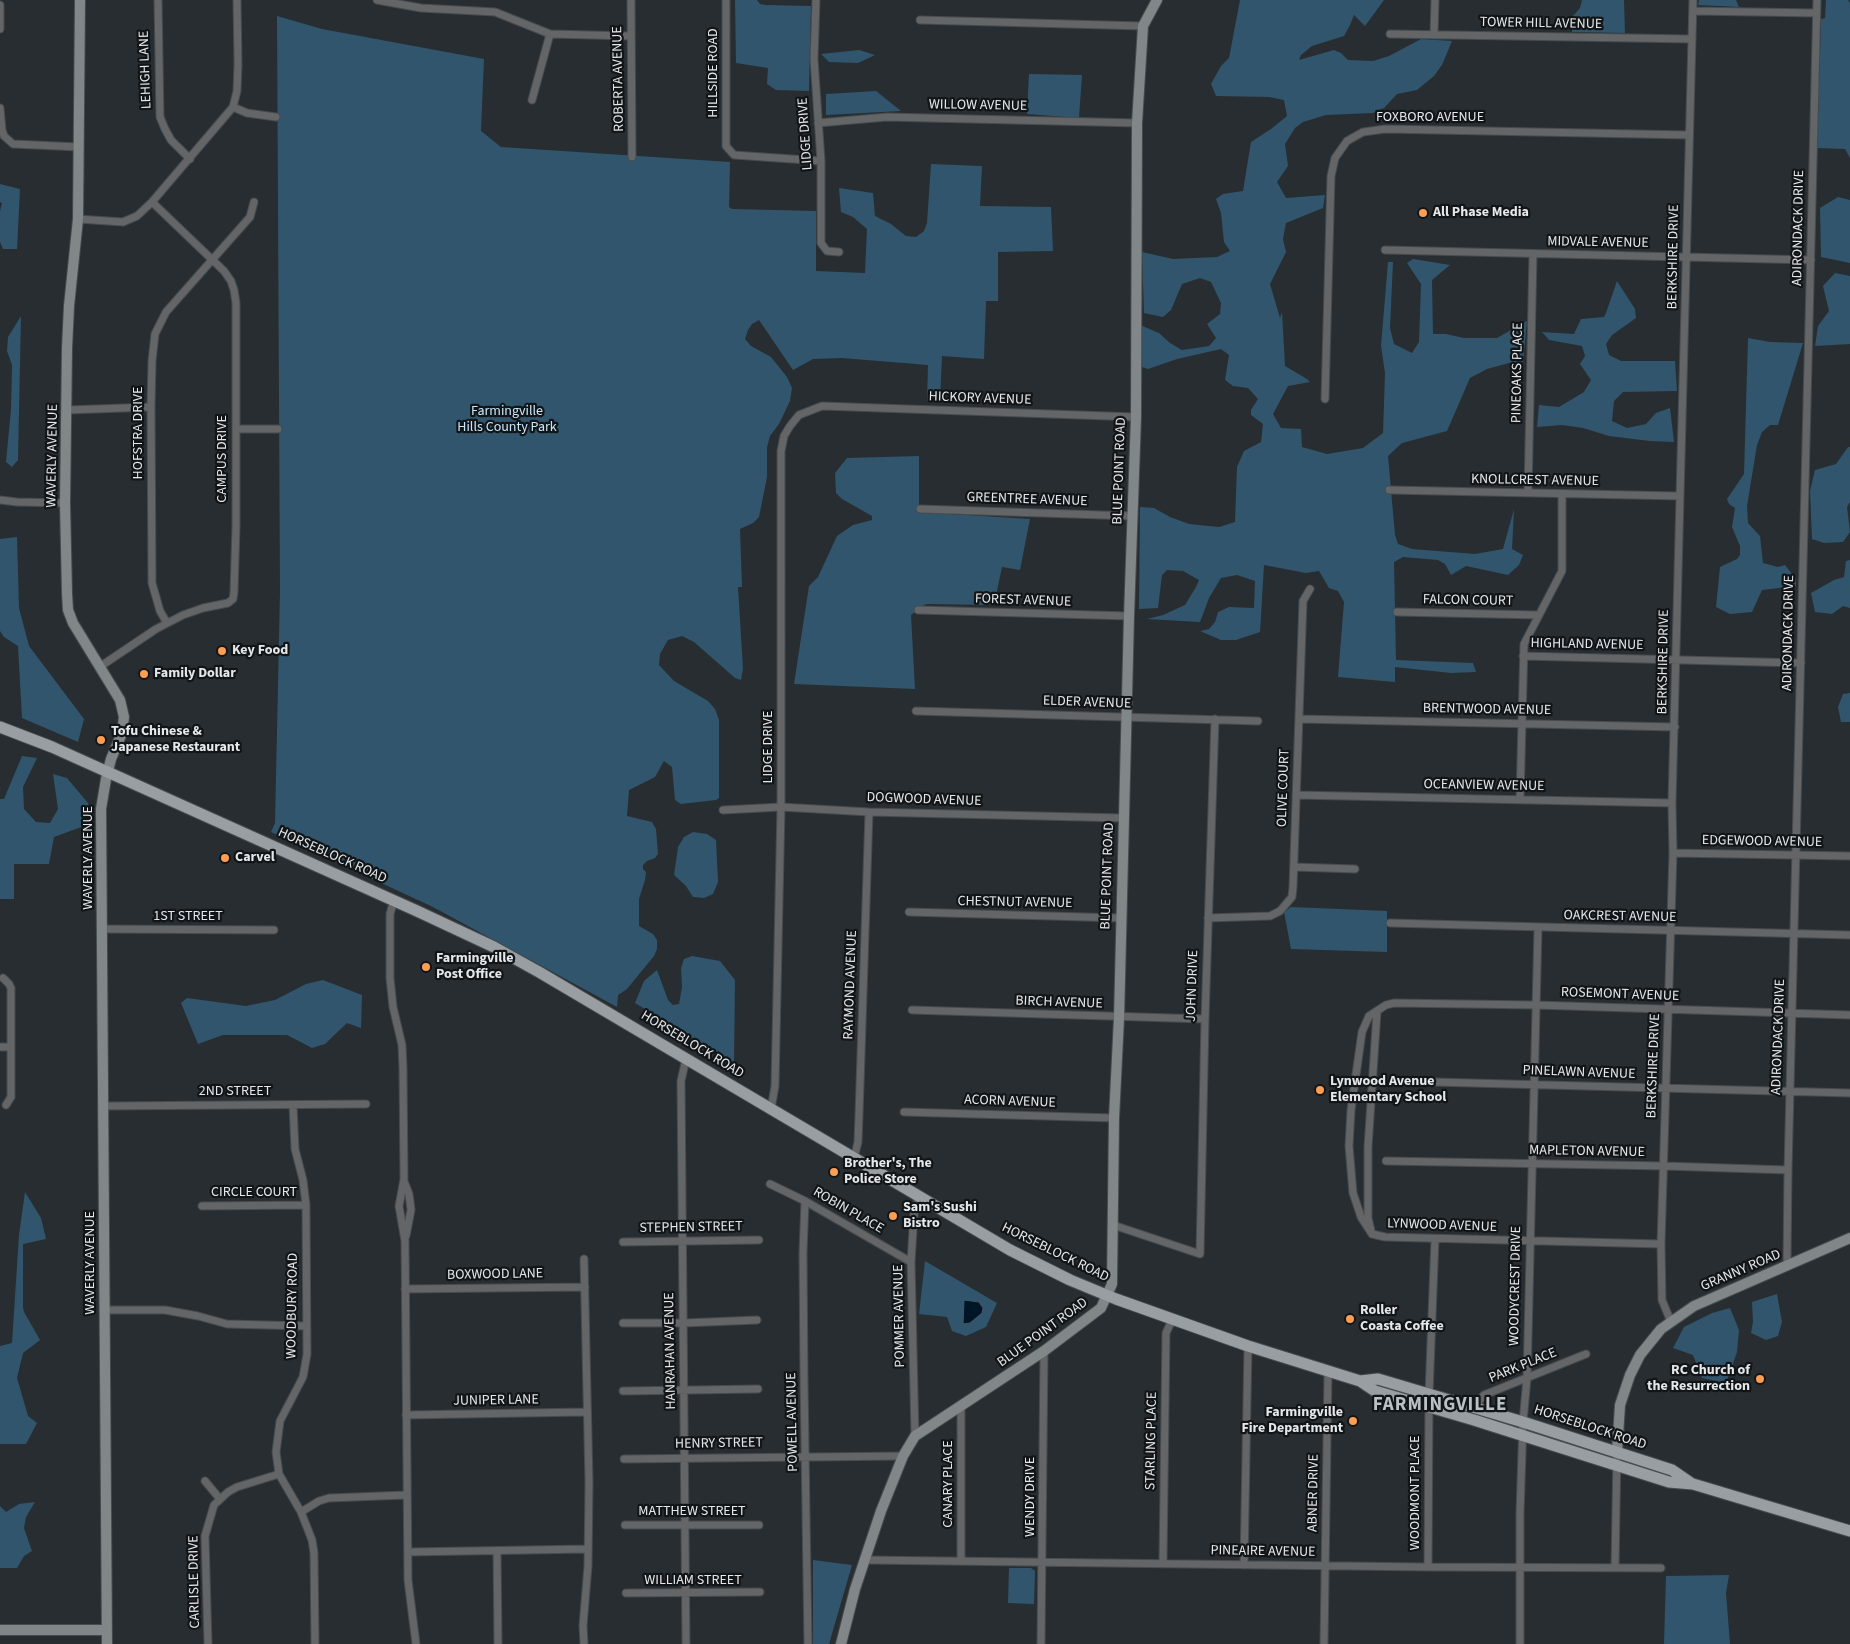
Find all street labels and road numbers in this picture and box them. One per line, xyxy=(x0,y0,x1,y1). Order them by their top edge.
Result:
street label: TOWER HILL AVENUE xyxy=(1480,15,1602,33)
street label: ROBERTA AVENUE xyxy=(610,26,628,132)
street label: HILLSIDE ROAD xyxy=(706,28,722,118)
street label: LEHIGH LANE xyxy=(136,31,156,109)
street label: LIDGE DRIVE xyxy=(795,97,817,171)
street label: WILLOW AVENUE xyxy=(929,97,1027,115)
street label: FOXBORO AVENUE xyxy=(1376,110,1484,126)
street label: ADIRONDACK DRIVE xyxy=(1790,170,1808,286)
street label: BERKSHIRE DRIVE xyxy=(1665,204,1683,310)
street label: MIDVALE AVENUE xyxy=(1547,234,1649,252)
street label: PINEOAKS PLACE xyxy=(1509,323,1527,423)
street label: HOFSTRA DRIVE xyxy=(131,387,147,479)
street label: HICKORY AVENUE xyxy=(928,389,1032,409)
street label: WAVERLY AVENUE xyxy=(44,404,62,508)
street label: CAMPUS DRIVE xyxy=(215,415,231,503)
street label: BLUE POINT ROAD xyxy=(1110,417,1130,525)
street label: KNOLLCREST AVENUE xyxy=(1471,471,1599,491)
street label: GREENTREE AVENUE xyxy=(966,489,1088,511)
street label: ADIRONDACK DRIVE xyxy=(1780,575,1798,691)
street label: FOREST AVENUE xyxy=(975,591,1071,611)
street label: FALCON COURT xyxy=(1423,592,1513,610)
street label: BERKSHIRE DRIVE xyxy=(1655,609,1673,715)
street label: HIGHLAND AVENUE xyxy=(1530,636,1644,654)
street label: ELDER AVENUE xyxy=(1043,693,1131,713)
street label: BRENTWOOD AVENUE xyxy=(1423,700,1551,720)
street label: LIDGE DRIVE xyxy=(761,711,777,783)
street label: OLIVE COURT xyxy=(1274,749,1294,827)
street label: OCEANVIEW AVENUE xyxy=(1423,777,1545,795)
street label: DOGWOOD AVENUE xyxy=(866,790,982,810)
street label: WAVERLY AVENUE xyxy=(81,806,97,910)
street label: BLUE POINT ROAD xyxy=(1098,822,1118,930)
street label: HORSEBLOCK ROAD xyxy=(275,824,389,888)
street label: EDGEWOOD AVENUE xyxy=(1702,833,1822,851)
street label: CHESTNUT AVENUE xyxy=(957,894,1073,912)
street label: OAKCREST AVENUE xyxy=(1563,908,1677,926)
street label: 1ST STREET xyxy=(153,909,223,925)
street label: RAYMOND AVENUE xyxy=(841,930,861,1040)
street label: JOHN DRIVE xyxy=(1183,950,1203,1022)
street label: ADIRONDACK DRIVE xyxy=(1769,979,1789,1095)
street label: ROSEMONT AVENUE xyxy=(1561,985,1679,1005)
street label: BIRCH AVENUE xyxy=(1015,993,1103,1013)
street label: HORSEBLOCK ROAD xyxy=(637,1008,747,1082)
street label: BERKSHIRE DRIVE xyxy=(1644,1013,1664,1119)
street label: PINELAWN AVENUE xyxy=(1522,1063,1636,1083)
street label: 2ND STREET xyxy=(199,1084,271,1100)
street label: ACORN AVENUE xyxy=(964,1092,1056,1112)
street label: MAPLETON AVENUE xyxy=(1529,1143,1645,1161)
street label: ROBIN PLACE xyxy=(810,1184,886,1238)
street label: CIRCLE COURT xyxy=(211,1185,297,1201)
street label: WAVERLY AVENUE xyxy=(83,1211,99,1315)
street label: LYNWOOD AVENUE xyxy=(1387,1216,1497,1236)
street label: STEPHEN STREET xyxy=(639,1219,743,1237)
street label: HORSEBLOCK ROAD xyxy=(999,1220,1111,1286)
street label: WOODYCREST DRIVE xyxy=(1507,1226,1525,1346)
street label: GRANNY ROAD xyxy=(1699,1247,1783,1295)
street label: WOODBURY ROAD xyxy=(284,1253,302,1359)
street label: POMMER AVENUE xyxy=(891,1264,909,1368)
street label: BOXWOOD LANE xyxy=(447,1266,543,1284)
street label: HANRAHAN AVENUE xyxy=(662,1292,680,1410)
street label: BLUE POINT ROAD xyxy=(995,1295,1091,1371)
street label: PARK PLACE xyxy=(1487,1345,1559,1387)
street label: POWELL AVENUE xyxy=(784,1372,802,1472)
street label: JUNIPER LANE xyxy=(453,1392,539,1410)
street label: STARLING PLACE xyxy=(1143,1392,1161,1490)
street label: HORSEBLOCK ROAD xyxy=(1532,1402,1648,1454)
street label: HENRY STREET xyxy=(675,1435,763,1453)
street label: WOODMONT PLACE xyxy=(1408,1436,1424,1550)
street label: CANARY PLACE xyxy=(941,1440,957,1528)
street label: ABNER DRIVE xyxy=(1305,1454,1323,1532)
street label: WENDY DRIVE xyxy=(1023,1457,1039,1537)
street label: MATTHEW STREET xyxy=(638,1504,746,1520)
street label: CARLISLE DRIVE xyxy=(186,1535,204,1629)
street label: PINEAIRE AVENUE xyxy=(1210,1543,1316,1561)
street label: WILLIAM STREET xyxy=(644,1573,742,1589)

